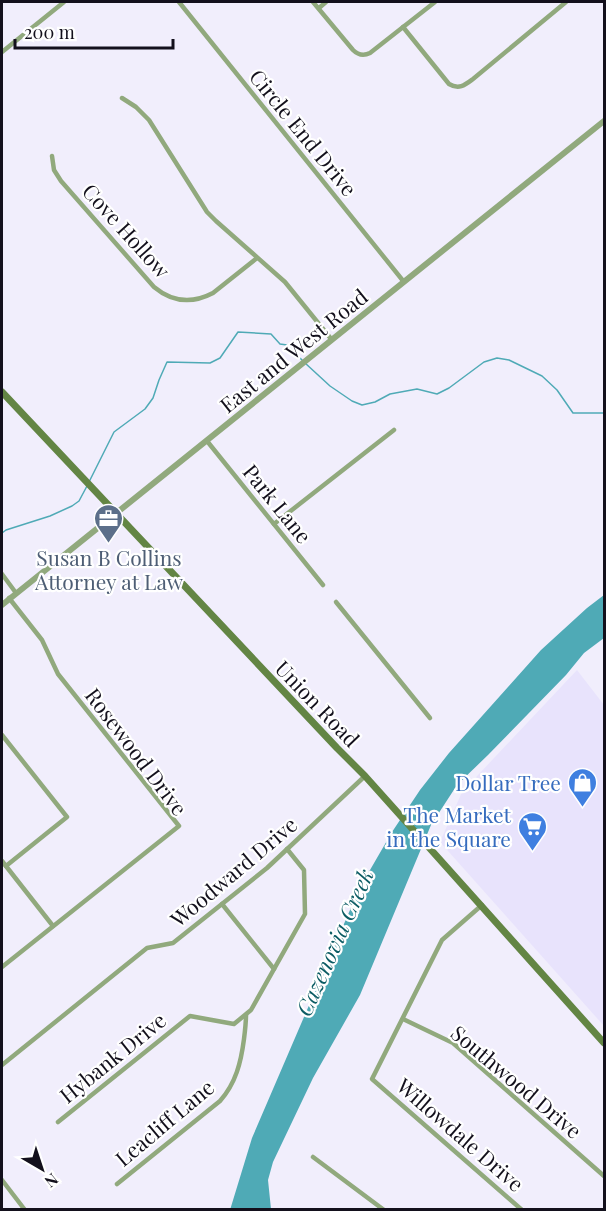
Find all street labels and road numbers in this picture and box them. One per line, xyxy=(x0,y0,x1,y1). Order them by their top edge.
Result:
street label: Circle End Drive xyxy=(244,63,364,201)
street label: Cove Hollow xyxy=(77,177,177,284)
street label: East and West Road xyxy=(213,282,373,418)
street label: Park Lane xyxy=(238,458,318,548)
street label: Union Road xyxy=(270,654,366,752)
street label: Rosewood Drive xyxy=(80,682,194,820)
street label: Woodward Drive xyxy=(163,810,302,933)
street label: Hybank Drive xyxy=(53,1006,171,1108)
street label: Southwood Drive xyxy=(446,1018,588,1144)
street label: Willowdale Drive xyxy=(391,1070,530,1197)
street label: Leacliff Lane xyxy=(109,1072,219,1172)

